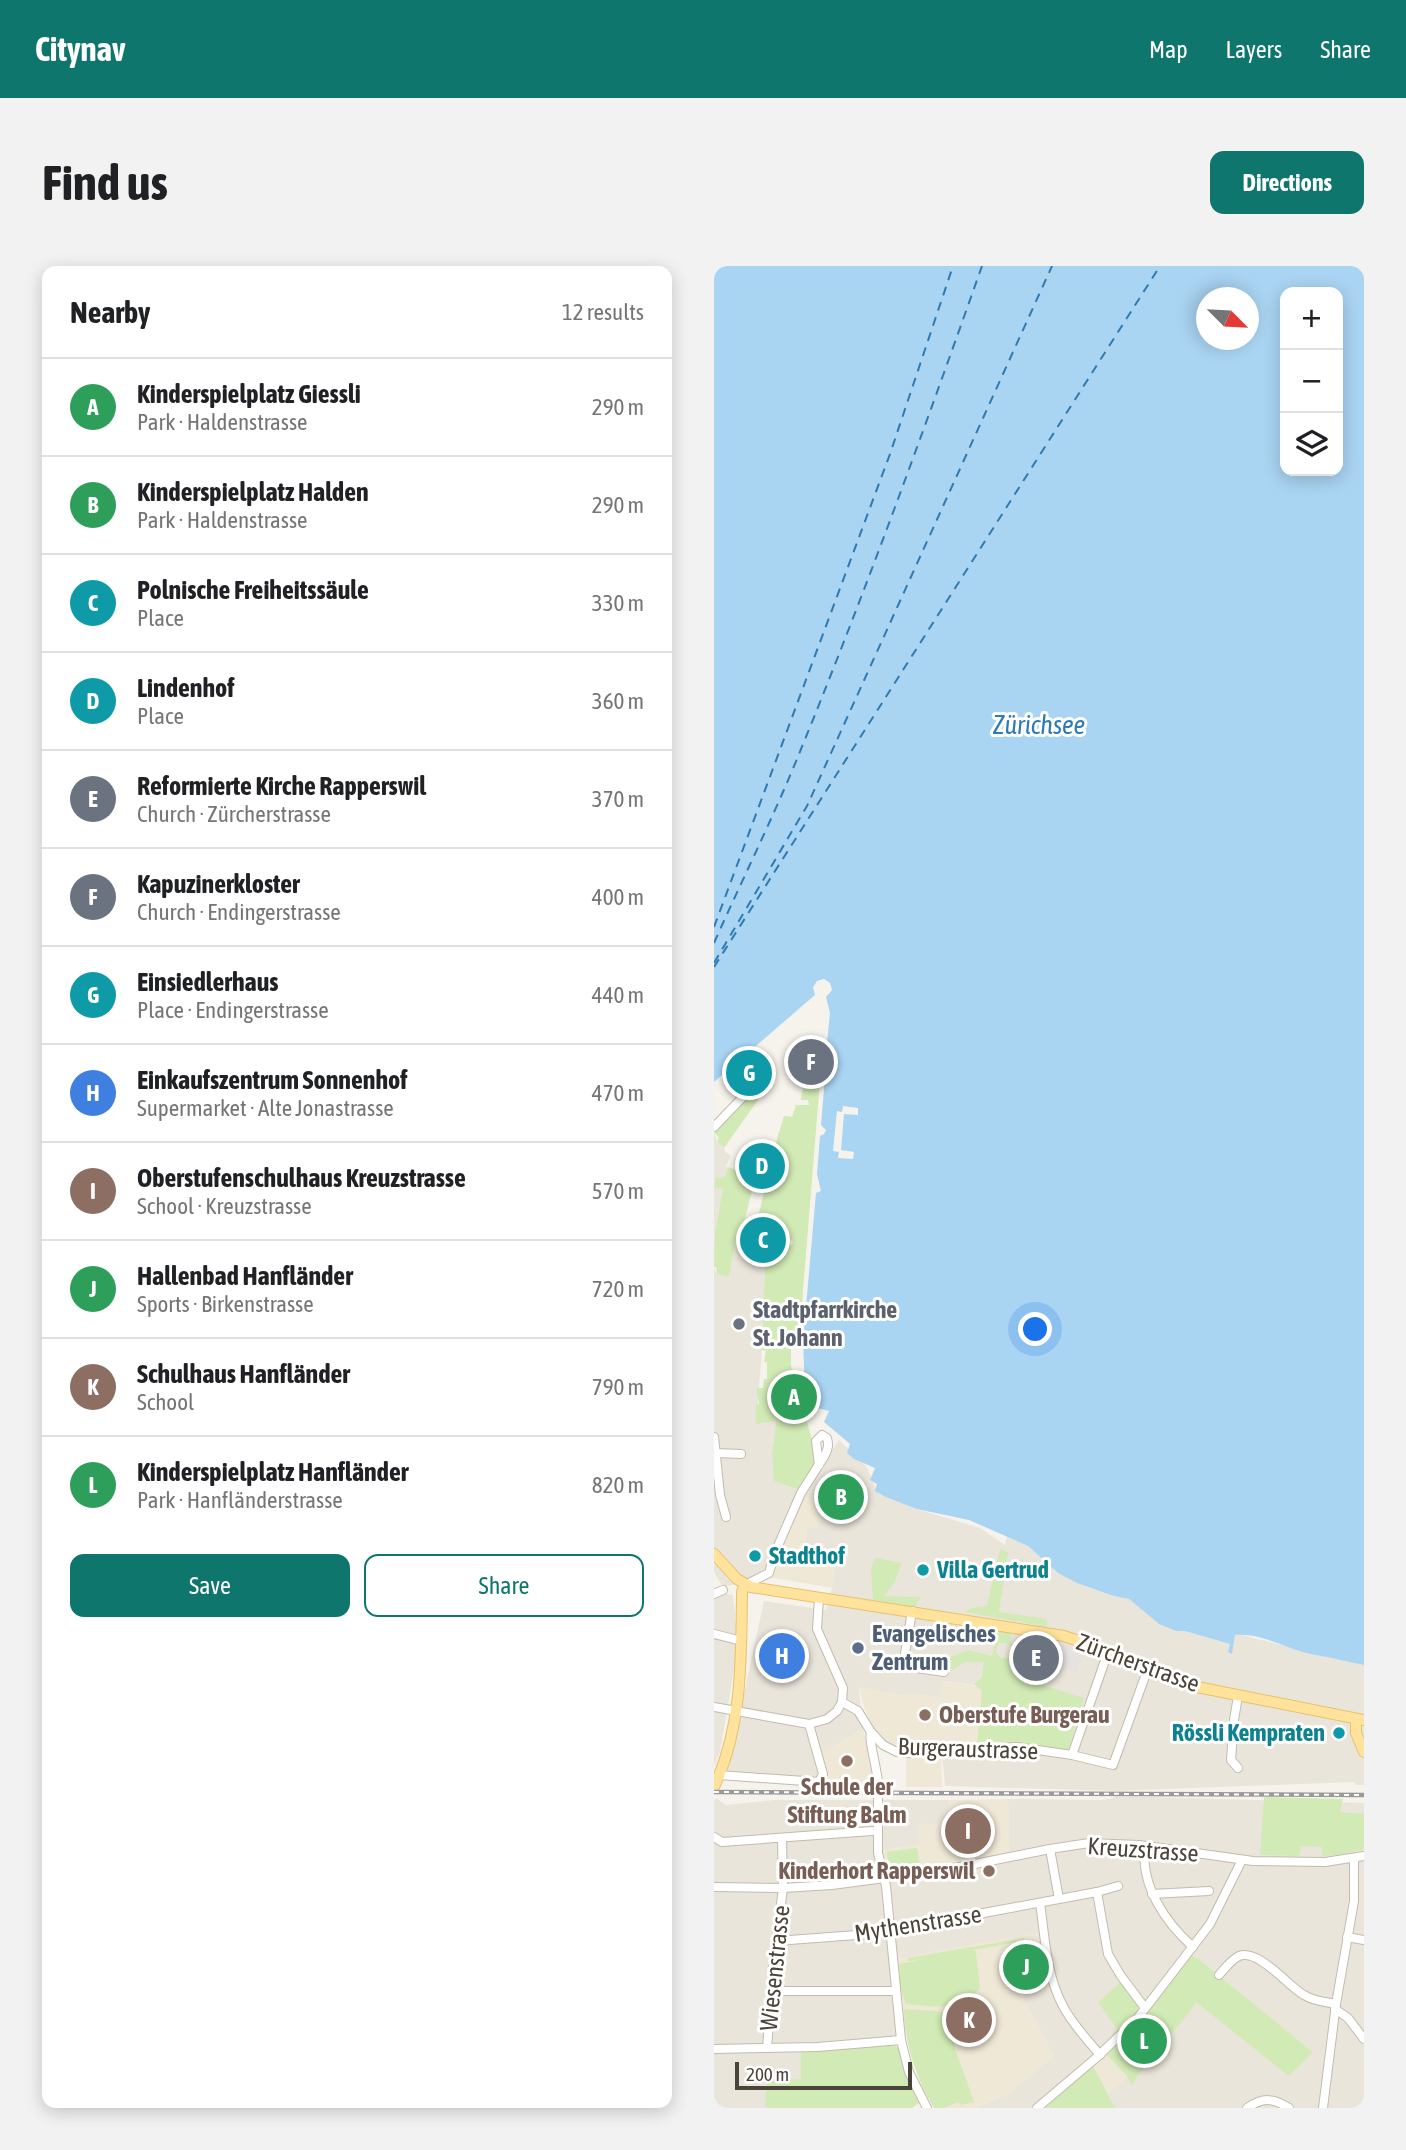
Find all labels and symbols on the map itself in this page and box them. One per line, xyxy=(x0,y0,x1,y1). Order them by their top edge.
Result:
north arrow xyxy=(1196,287,1259,350)
water label: Zürichsee xyxy=(993,710,1085,740)
pin: F xyxy=(788,1036,834,1088)
pin: G xyxy=(726,1047,772,1099)
pin: D xyxy=(739,1140,785,1192)
pin: C xyxy=(740,1214,786,1266)
place label: Stadtpfarrkirche St. Johann xyxy=(753,1296,897,1351)
your location xyxy=(1018,1312,1052,1346)
marker: Stadtpfarrkirche St. Johann xyxy=(731,1316,747,1332)
pin: A xyxy=(771,1371,817,1423)
pin: B xyxy=(818,1471,864,1523)
place label: Stadthof xyxy=(769,1542,845,1569)
marker: Stadthof xyxy=(747,1548,763,1564)
place label: Villa Gertrud xyxy=(936,1556,1049,1583)
marker: Villa Gertrud xyxy=(915,1562,931,1578)
place label: Evangelisches Zentrum xyxy=(872,1620,996,1675)
street label: Zürcherstrasse xyxy=(1073,1628,1203,1697)
pin: H xyxy=(759,1630,805,1682)
pin: E xyxy=(1013,1632,1059,1684)
marker: Evangelisches Zentrum xyxy=(850,1640,866,1656)
place label: Oberstufe Burgerau xyxy=(939,1701,1110,1728)
marker: Oberstufe Burgerau xyxy=(917,1707,933,1723)
place label: Rössli Kempraten xyxy=(1172,1719,1325,1746)
marker: Rössli Kempraten xyxy=(1331,1725,1347,1741)
street label: Burgeraustrasse xyxy=(897,1733,1039,1764)
marker: Schule der Stiftung Balm xyxy=(839,1753,855,1769)
place label: Schule der Stiftung Balm xyxy=(787,1773,907,1828)
pin: I xyxy=(945,1805,991,1857)
street label: Kreuzstrasse xyxy=(1087,1832,1199,1867)
place label: Kinderhort Rapperswil xyxy=(778,1857,976,1884)
marker: Kinderhort Rapperswil xyxy=(981,1863,997,1879)
street label: Mythenstrasse xyxy=(853,1900,983,1947)
street label: Wiesenstrasse xyxy=(755,1904,795,2032)
pin: J xyxy=(1003,1941,1049,1993)
pin: K xyxy=(946,1994,992,2046)
pin: L xyxy=(1121,2015,1167,2067)
scale bar xyxy=(735,2059,912,2091)

